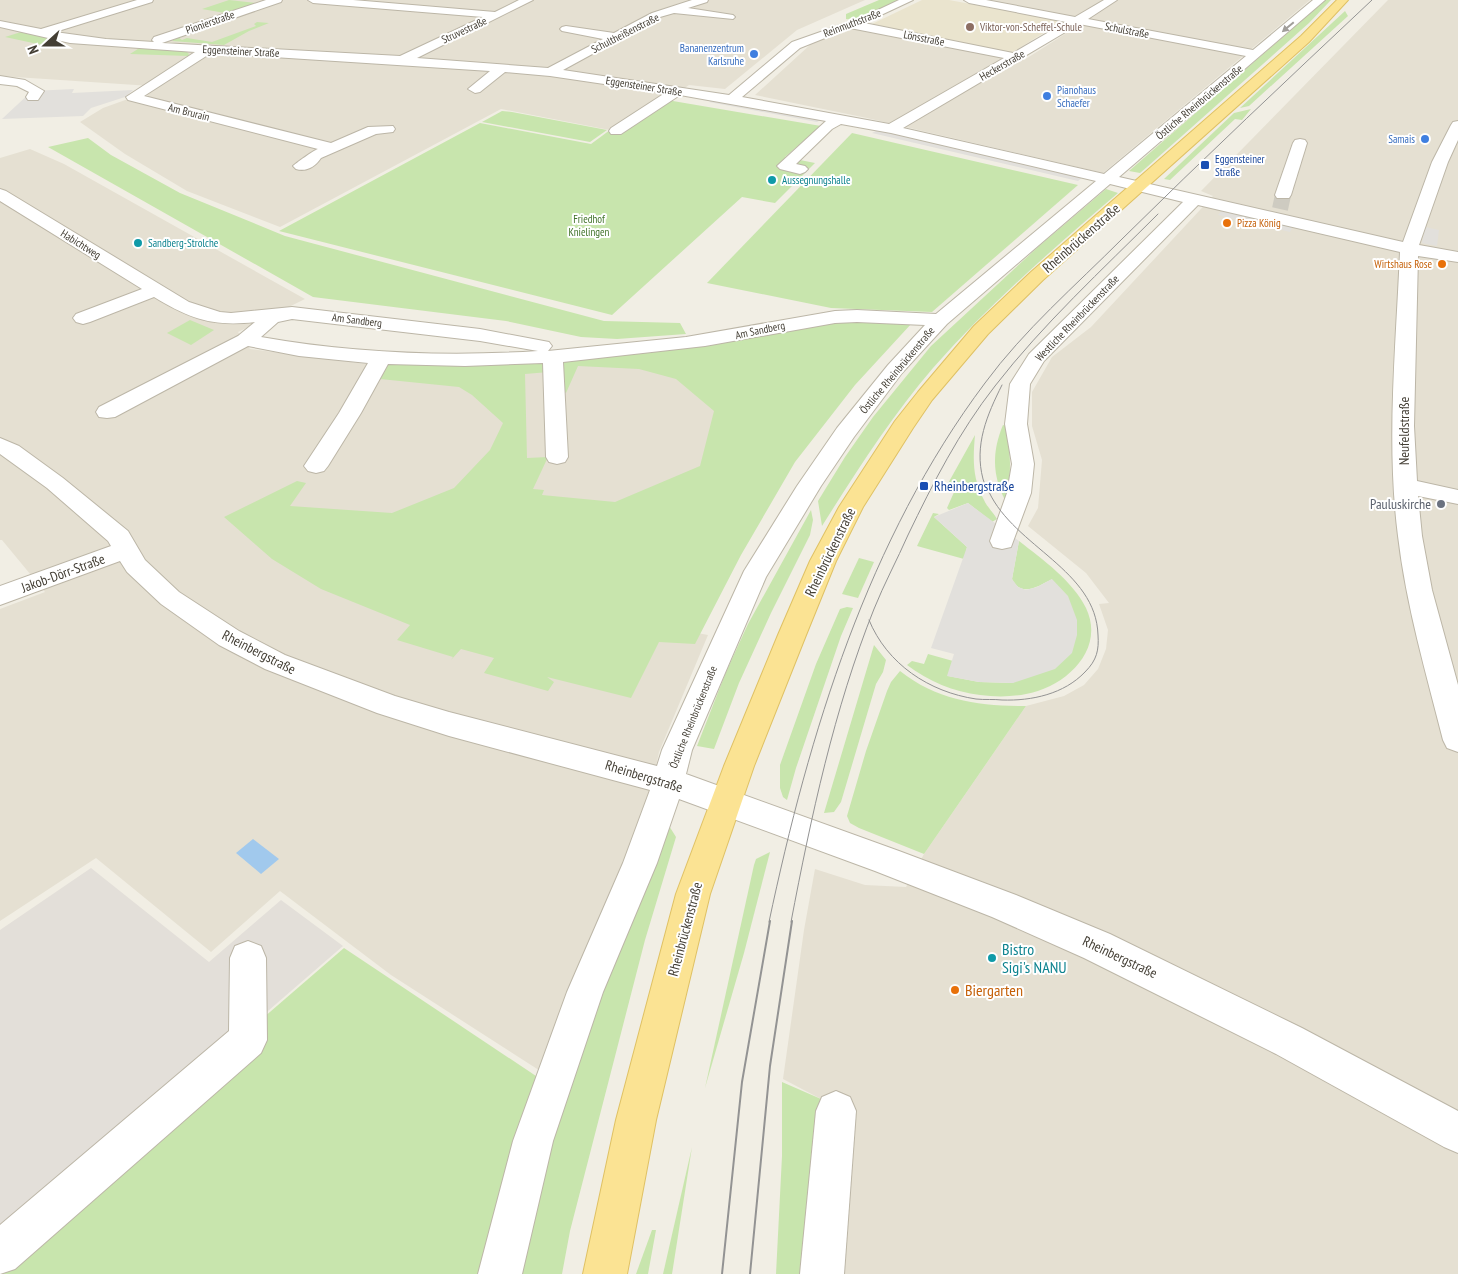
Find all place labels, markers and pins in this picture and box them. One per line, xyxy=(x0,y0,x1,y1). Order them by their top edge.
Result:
place label: Viktor-von-Scheffel-Schule xyxy=(979,20,1082,34)
marker: Viktor-von-Scheffel-Schule xyxy=(964,21,976,33)
place label: Bananenzentrum Karlsruhe xyxy=(680,41,744,68)
marker: Bananenzentrum Karlsruhe xyxy=(748,48,760,60)
place label: Pianohaus Schaefer xyxy=(1057,83,1096,110)
marker: Pianohaus Schaefer xyxy=(1041,90,1053,102)
place label: Samais xyxy=(1388,132,1415,146)
marker: Samais xyxy=(1419,133,1431,145)
place label: Eggensteiner Straße xyxy=(1215,152,1265,179)
marker: Eggensteiner Straße xyxy=(1199,159,1211,171)
place label: Aussegnungshalle xyxy=(782,173,851,187)
marker: Aussegnungshalle xyxy=(766,174,778,186)
place label: Pizza König xyxy=(1237,216,1281,230)
marker: Pizza König xyxy=(1221,217,1233,229)
place label: Sandberg-Strolche xyxy=(148,236,219,250)
marker: Sandberg-Strolche xyxy=(132,237,144,249)
place label: Wirtshaus Rose xyxy=(1374,257,1432,271)
marker: Wirtshaus Rose xyxy=(1436,258,1448,270)
place label: Rheinbergstraße xyxy=(934,477,1014,495)
marker: Rheinbergstraße xyxy=(918,480,930,492)
place label: Pauluskirche xyxy=(1370,495,1431,513)
marker: Pauluskirche xyxy=(1435,498,1447,510)
place label: Bistro Sigi's NANU xyxy=(1002,939,1067,977)
marker: Bistro Sigi's NANU xyxy=(986,952,998,964)
place label: Biergarten xyxy=(965,980,1023,1000)
marker: Biergarten xyxy=(949,984,961,996)

